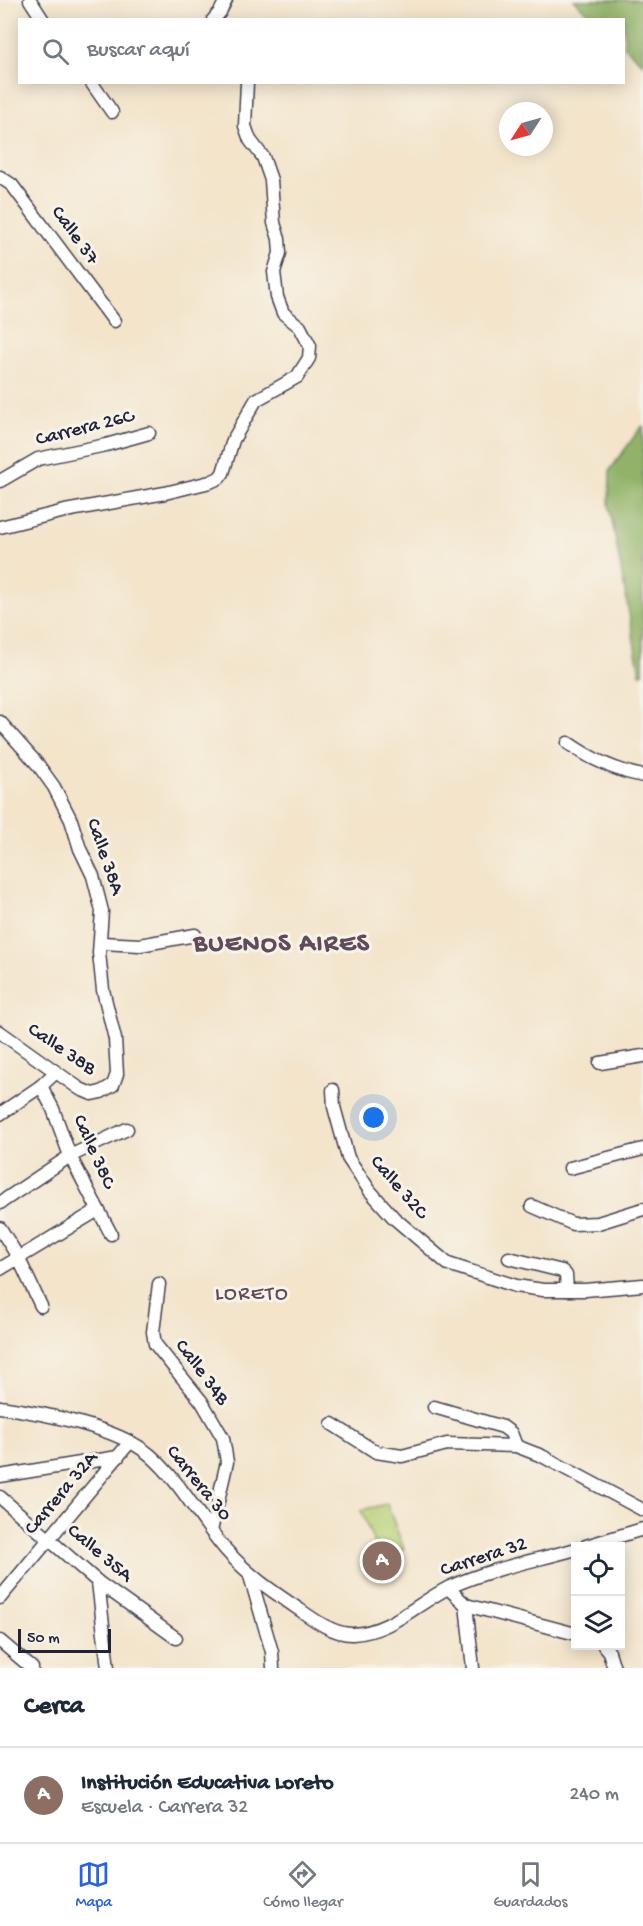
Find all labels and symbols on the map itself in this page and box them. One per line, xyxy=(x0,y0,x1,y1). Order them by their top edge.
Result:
north arrow xyxy=(499,102,553,156)
street label: Calle 37 xyxy=(45,202,103,270)
street label: Carrera 26C xyxy=(34,405,137,452)
street label: Calle 38A xyxy=(80,816,128,899)
district label: BUENOS AIRES xyxy=(193,930,370,961)
street label: Calle 38B xyxy=(22,1019,100,1082)
your location xyxy=(359,1103,388,1132)
street label: Calle 38C xyxy=(67,1112,120,1193)
street label: Calle 32C xyxy=(364,1151,433,1225)
district label: LORETO xyxy=(215,1283,289,1308)
street label: Calle 34B xyxy=(169,1336,233,1411)
street label: Carrera 30 xyxy=(160,1441,236,1527)
street label: Carrera 32A xyxy=(21,1447,104,1540)
street label: Calle 35A xyxy=(62,1520,137,1589)
street label: Carrera 32 xyxy=(438,1533,530,1583)
pin: A xyxy=(362,1538,401,1584)
scale bar xyxy=(18,1626,111,1654)

